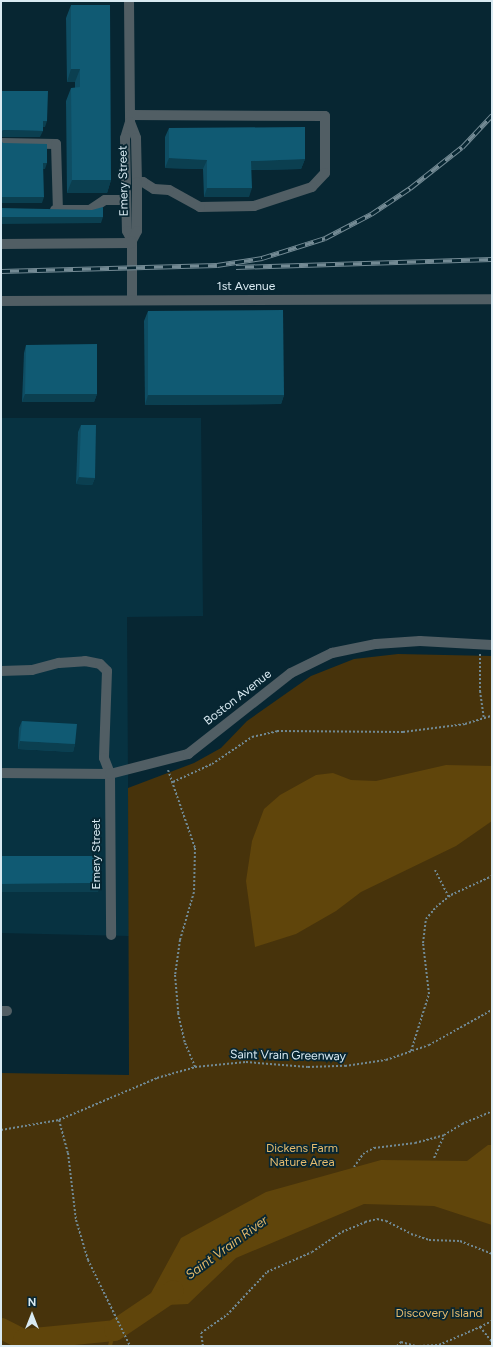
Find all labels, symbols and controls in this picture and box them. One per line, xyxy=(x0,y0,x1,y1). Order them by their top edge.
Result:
street label: Emery Street xyxy=(116,145,132,217)
street label: 1st Avenue xyxy=(217,280,275,294)
street label: Boston Avenue xyxy=(201,667,275,729)
street label: Emery Street xyxy=(90,819,104,889)
street label: Saint Vrain Greenway xyxy=(230,1048,346,1064)
park label: Dickens Farm Nature Area xyxy=(266,1142,338,1170)
water label: Saint Vrain River xyxy=(183,1213,271,1283)
north arrow xyxy=(12,1295,52,1335)
text: N xyxy=(28,1296,36,1309)
park label: Discovery Island xyxy=(395,1307,483,1321)

